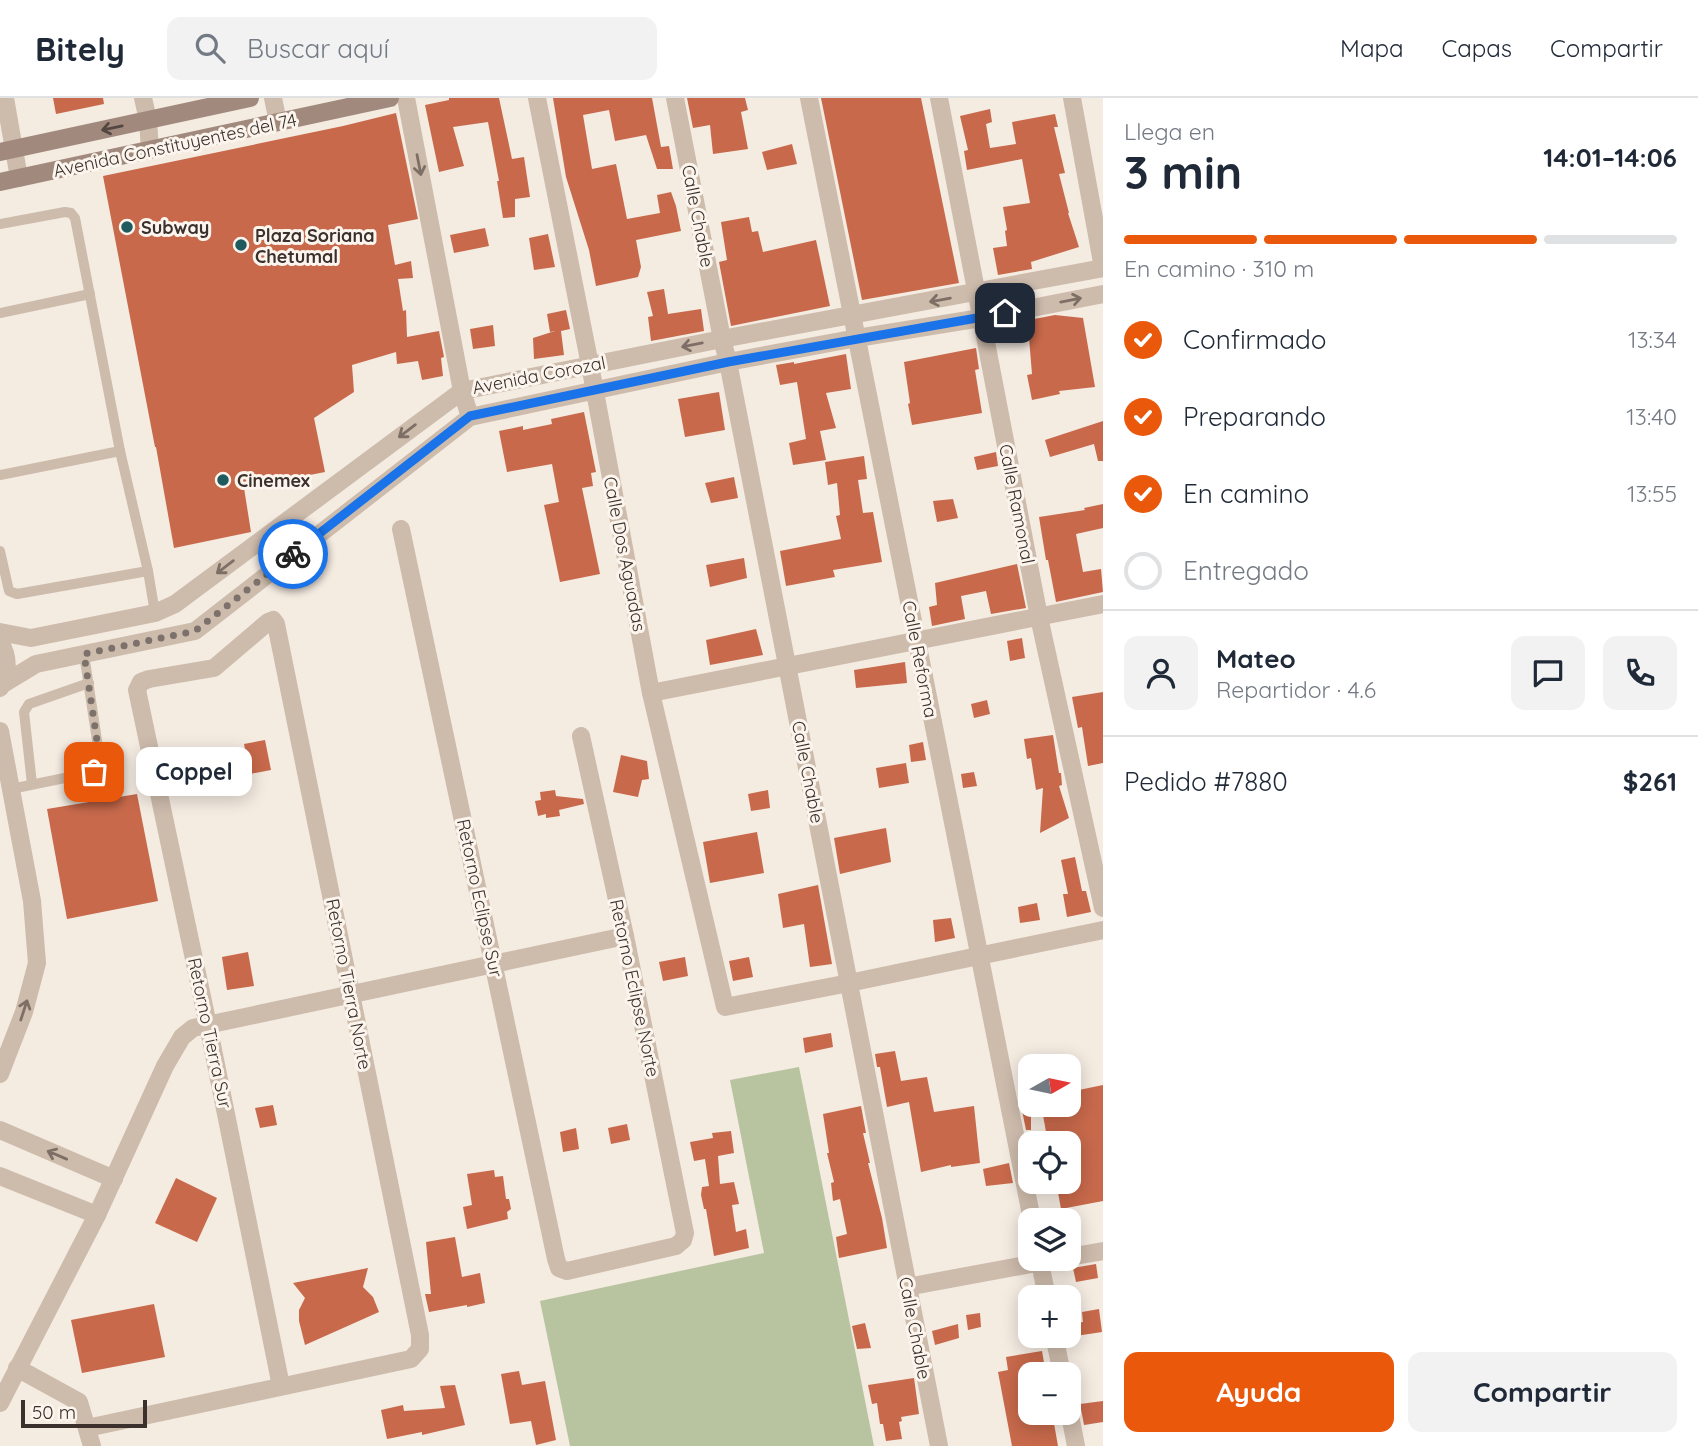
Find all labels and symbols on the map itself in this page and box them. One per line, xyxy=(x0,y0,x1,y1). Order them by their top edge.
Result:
street label: Avenida Constituyentes del 74 xyxy=(51,108,299,182)
one-way arrow xyxy=(101,121,124,135)
one-way arrow xyxy=(412,153,426,176)
street label: Calle Chable xyxy=(677,163,719,269)
place label: Subway xyxy=(141,216,209,239)
marker: Subway xyxy=(119,219,135,235)
place label: Plaza Soriana Chetumal xyxy=(255,224,374,268)
marker: Plaza Soriana Chetumal xyxy=(233,237,249,253)
pin xyxy=(975,283,1035,343)
one-way arrow xyxy=(1059,293,1082,307)
one-way arrow xyxy=(929,294,952,307)
one-way arrow xyxy=(681,339,704,352)
street label: Avenida Corozal xyxy=(470,351,608,399)
one-way arrow xyxy=(398,424,417,439)
street label: Calle Ramonal xyxy=(994,442,1040,566)
place label: Cinemex xyxy=(237,469,310,492)
marker: Cinemex xyxy=(215,472,231,488)
street label: Calle Dos Aguadas xyxy=(599,475,651,633)
courier xyxy=(258,519,328,589)
one-way arrow xyxy=(216,560,235,575)
street label: Calle Reforma xyxy=(897,598,943,720)
street label: Calle Chable xyxy=(787,719,829,825)
pin xyxy=(64,742,124,802)
callout: Coppel xyxy=(136,748,252,796)
street label: Retorno Eclipse Sur xyxy=(452,817,508,979)
street label: Retorno Tierra Norte xyxy=(321,897,377,1071)
street label: Retorno Eclipse Norte xyxy=(605,897,665,1079)
street label: Retorno Tierra Sur xyxy=(183,955,237,1111)
one-way arrow xyxy=(18,999,31,1021)
north arrow xyxy=(1018,1054,1082,1116)
one-way arrow xyxy=(47,1148,68,1161)
street label: Calle Chable xyxy=(894,1275,936,1381)
scale bar xyxy=(21,1397,147,1429)

